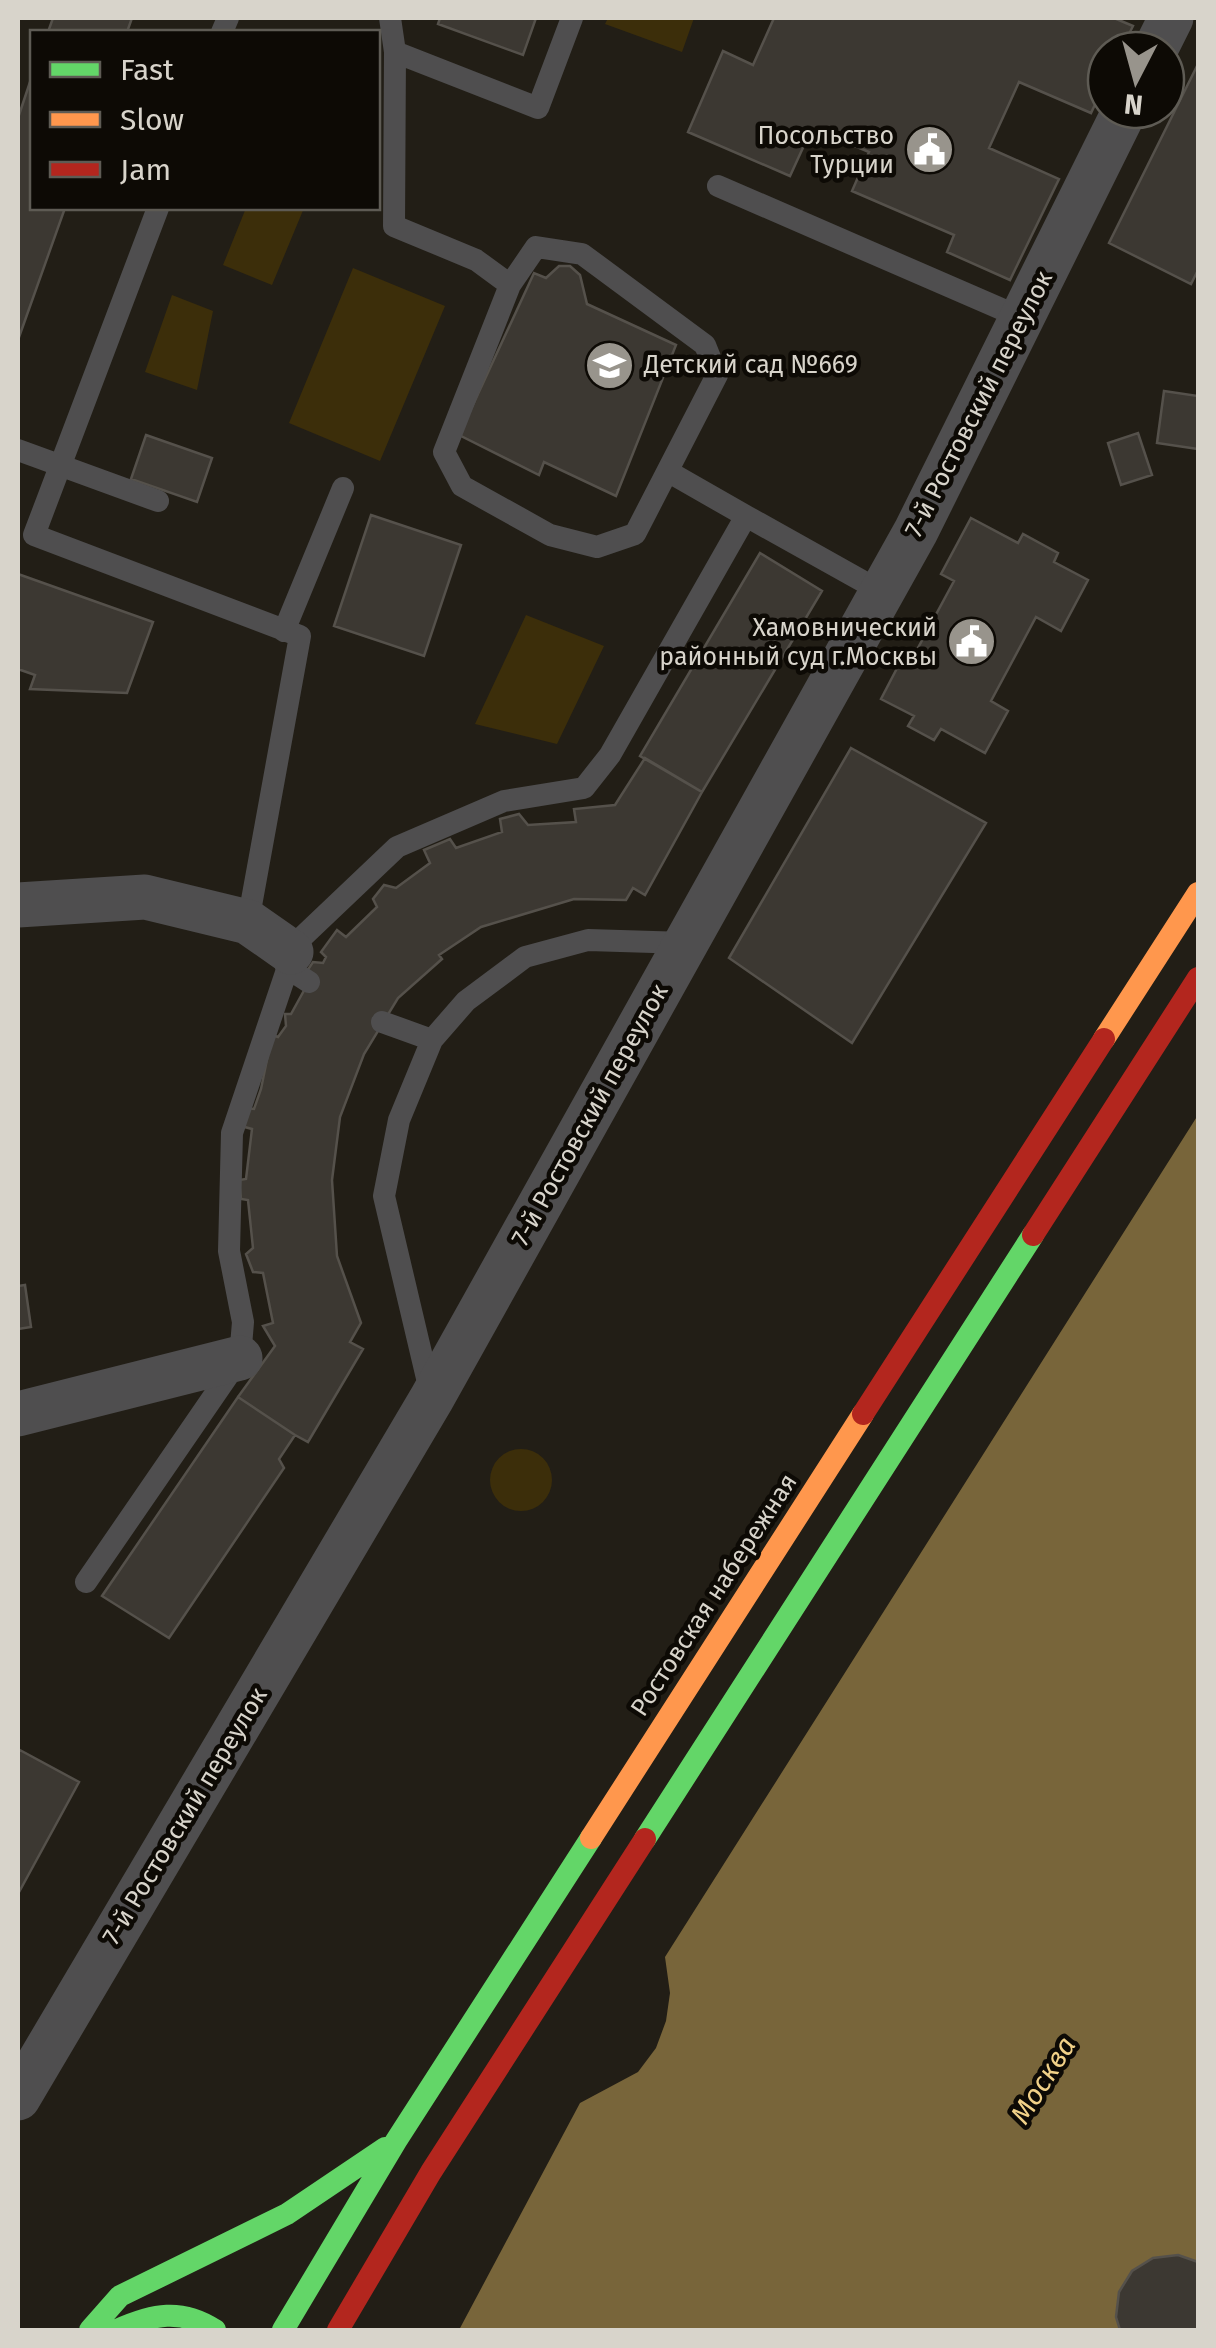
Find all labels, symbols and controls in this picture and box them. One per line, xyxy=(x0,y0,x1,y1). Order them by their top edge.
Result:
legend xyxy=(30,30,380,210)
north arrow xyxy=(1086,30,1186,130)
text: Fast xyxy=(120,52,174,88)
text: N xyxy=(1122,87,1144,122)
text: Slow xyxy=(120,102,184,138)
place label: Посольство Турции xyxy=(758,121,894,180)
public building icon: Посольство Турции xyxy=(903,124,955,176)
text: Jam xyxy=(120,152,171,188)
street label: 7-й Ростовский переулок xyxy=(899,266,1059,542)
school or university icon: Детский сад №669 xyxy=(583,339,635,391)
place label: Детский сад №669 xyxy=(643,350,858,380)
place label: Хамовнический районный суд г.Москвы xyxy=(659,613,937,672)
public building icon: Хамовнический районный суд г.Москвы xyxy=(946,616,998,668)
street label: 7-й Ростовский переулок xyxy=(505,979,675,1251)
street label: Ростовская набережная xyxy=(624,1468,804,1722)
street label: 7-й Ростовский переулок xyxy=(96,1682,274,1950)
water label: Москва xyxy=(1003,2030,1083,2130)

